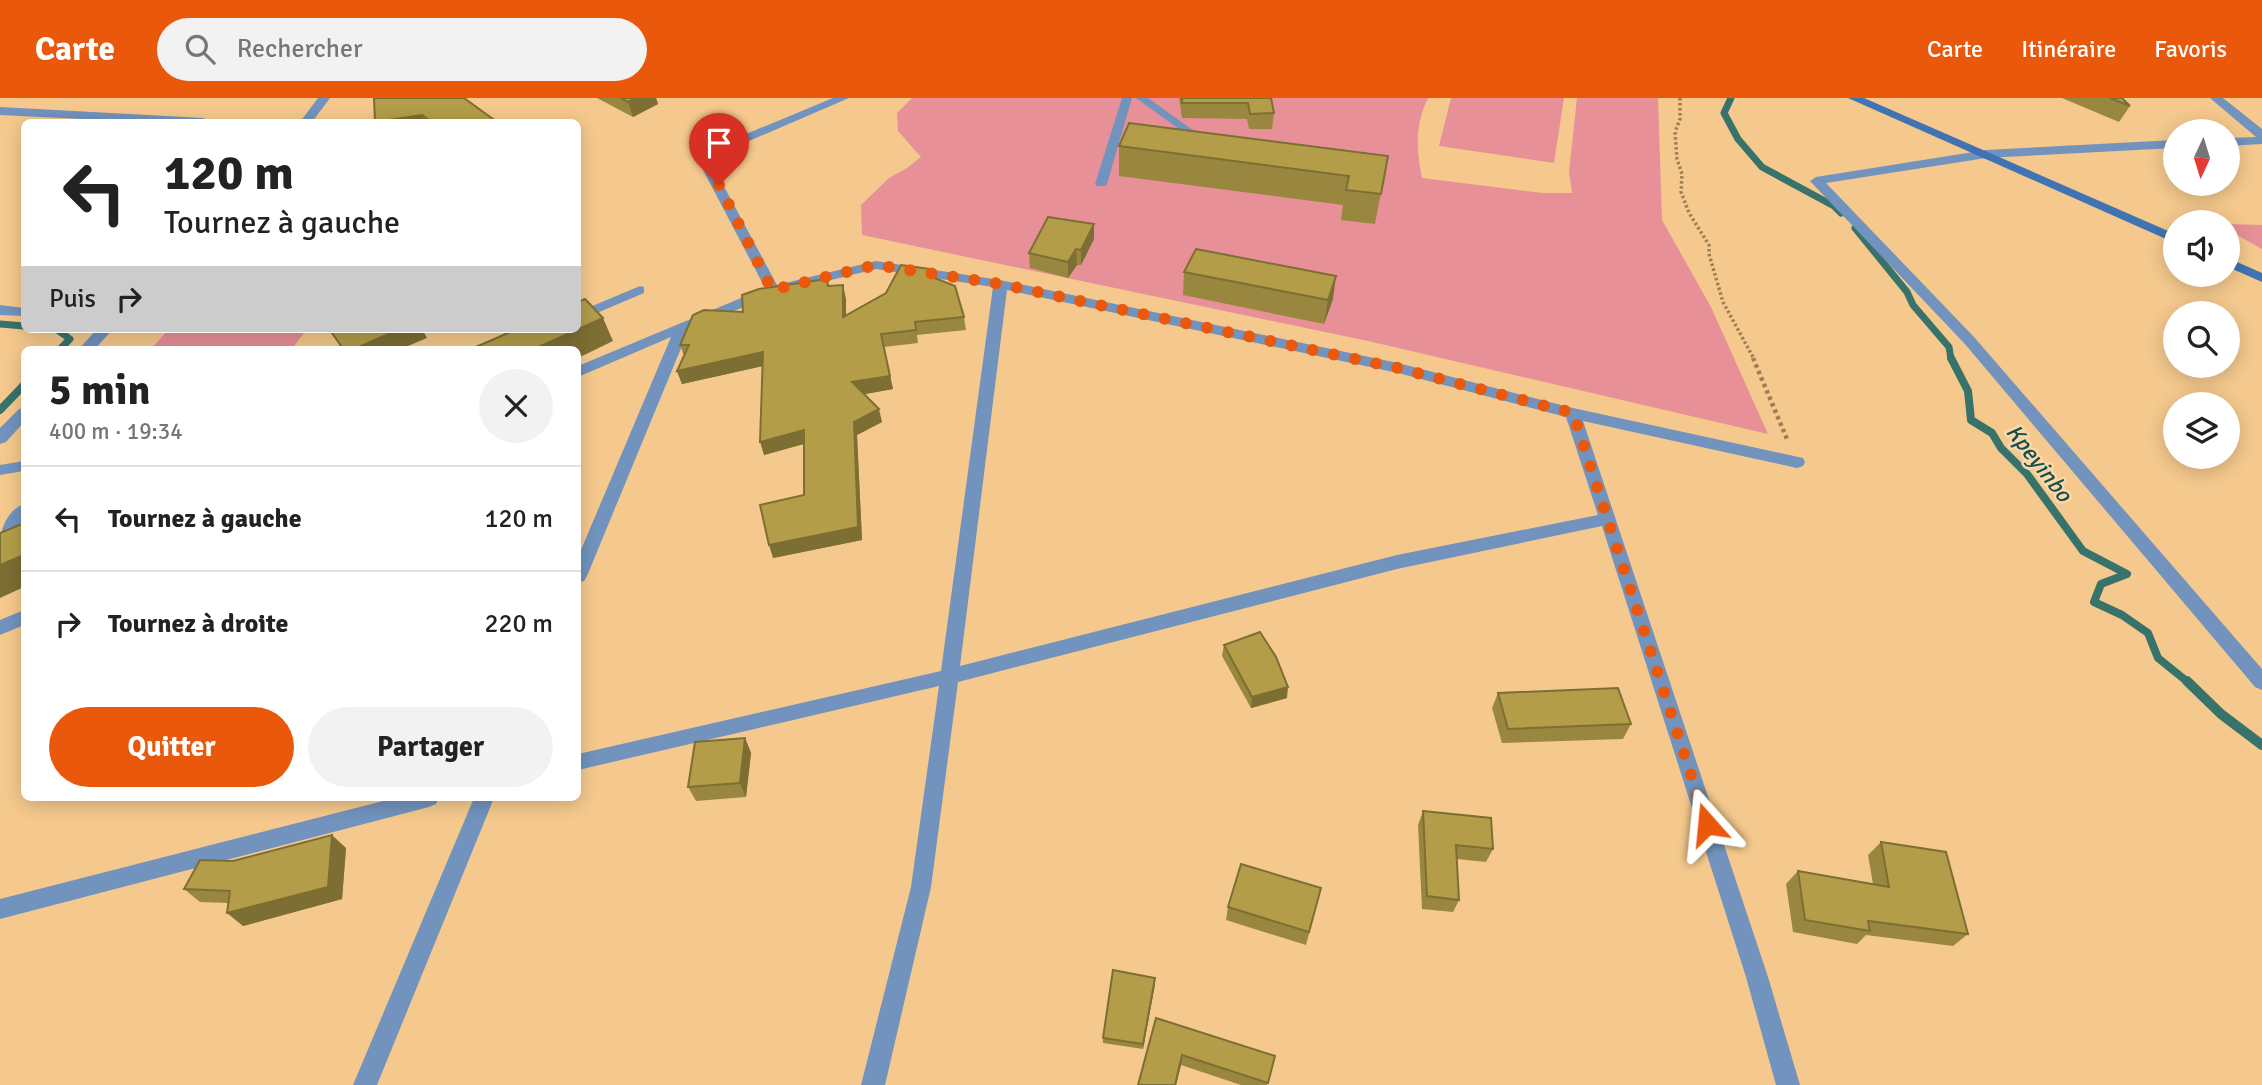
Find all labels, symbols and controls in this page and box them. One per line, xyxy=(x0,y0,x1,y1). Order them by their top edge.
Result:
search box xyxy=(157,18,647,81)
text: Carte xyxy=(35,29,115,70)
icon: search xyxy=(181,30,219,68)
text: Rechercher xyxy=(237,33,363,65)
text: Carte xyxy=(1927,34,1983,64)
text: Itinéraire xyxy=(2021,34,2116,64)
text: Favoris xyxy=(2154,34,2227,64)
pin xyxy=(689,113,749,185)
north arrow xyxy=(2163,119,2240,196)
map controls xyxy=(2163,119,2240,469)
icon: arrive xyxy=(700,124,738,162)
text: 120 m xyxy=(164,143,294,203)
icon: left xyxy=(49,147,140,238)
text: Tournez à gauche xyxy=(164,203,400,242)
button: sound xyxy=(2163,210,2240,287)
icon: right xyxy=(110,280,148,318)
text: Puis xyxy=(49,283,96,315)
button: search xyxy=(2163,301,2240,378)
text: 5 min xyxy=(49,365,150,416)
button: close xyxy=(479,369,553,443)
button: layers xyxy=(2163,392,2240,469)
text: 400 m · 19:34 xyxy=(49,417,183,446)
water label: Kpeyinbo xyxy=(2000,418,2079,509)
icon: left xyxy=(49,500,87,538)
text: Tournez à gauche xyxy=(108,503,302,535)
text: 120 m xyxy=(484,503,553,535)
icon: right xyxy=(49,605,87,643)
text: Tournez à droite xyxy=(108,608,288,640)
text: 220 m xyxy=(484,608,553,640)
button: Quitter xyxy=(49,707,294,787)
button: Partager xyxy=(308,707,553,787)
position arrow xyxy=(1670,787,1744,861)

